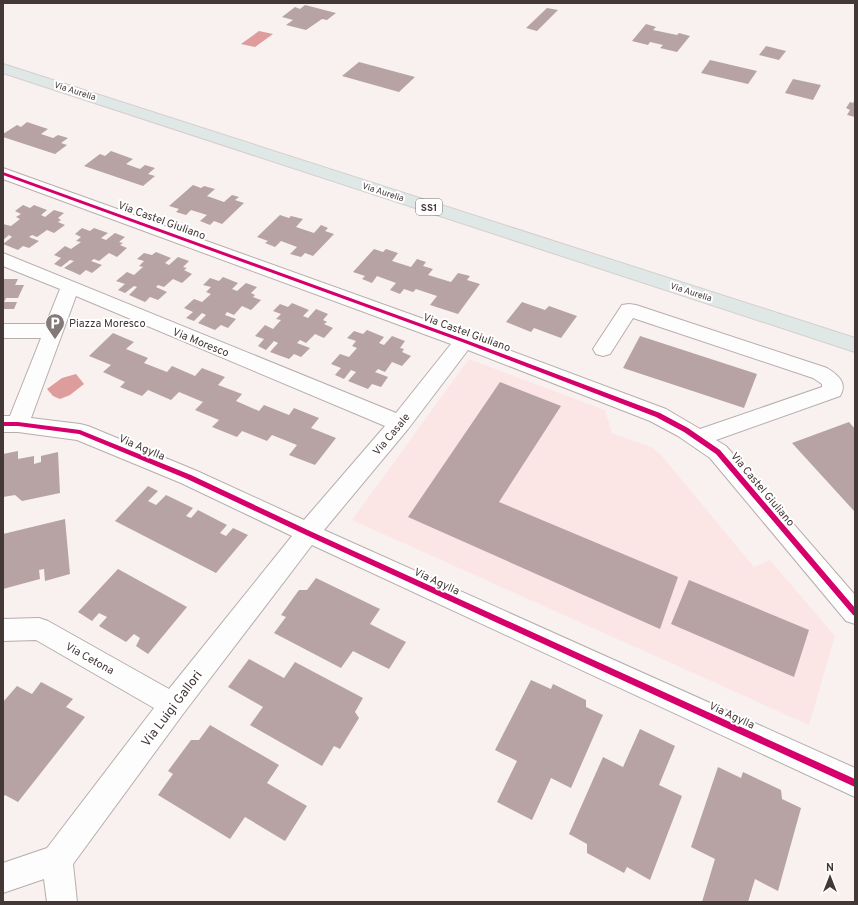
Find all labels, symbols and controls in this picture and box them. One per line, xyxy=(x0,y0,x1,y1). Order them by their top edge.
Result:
street label: Via Aurelia xyxy=(53,80,97,103)
street label: Via Aurelia xyxy=(361,181,405,204)
street label: Via Castel Giuliano xyxy=(116,199,207,243)
road number: SS1 xyxy=(416,199,442,215)
street label: Via Aurelia xyxy=(669,281,713,304)
street label: Via Castel Giuliano xyxy=(421,311,512,355)
parking icon: Piazza Moresco xyxy=(44,312,66,340)
place label: Piazza Moresco xyxy=(69,317,146,331)
street label: Via Moresco xyxy=(170,325,231,361)
street label: Via Casale xyxy=(370,411,414,459)
street label: Via Agylla xyxy=(116,432,167,464)
street label: Via Castel Giuliano xyxy=(727,450,797,530)
street label: Via Agylla xyxy=(411,565,462,599)
street label: Via Cetona xyxy=(63,640,116,678)
street label: Via Luigi Gallori xyxy=(139,668,206,750)
street label: Via Agylla xyxy=(706,699,757,733)
north arrow xyxy=(810,857,850,897)
text: N xyxy=(826,861,834,875)

